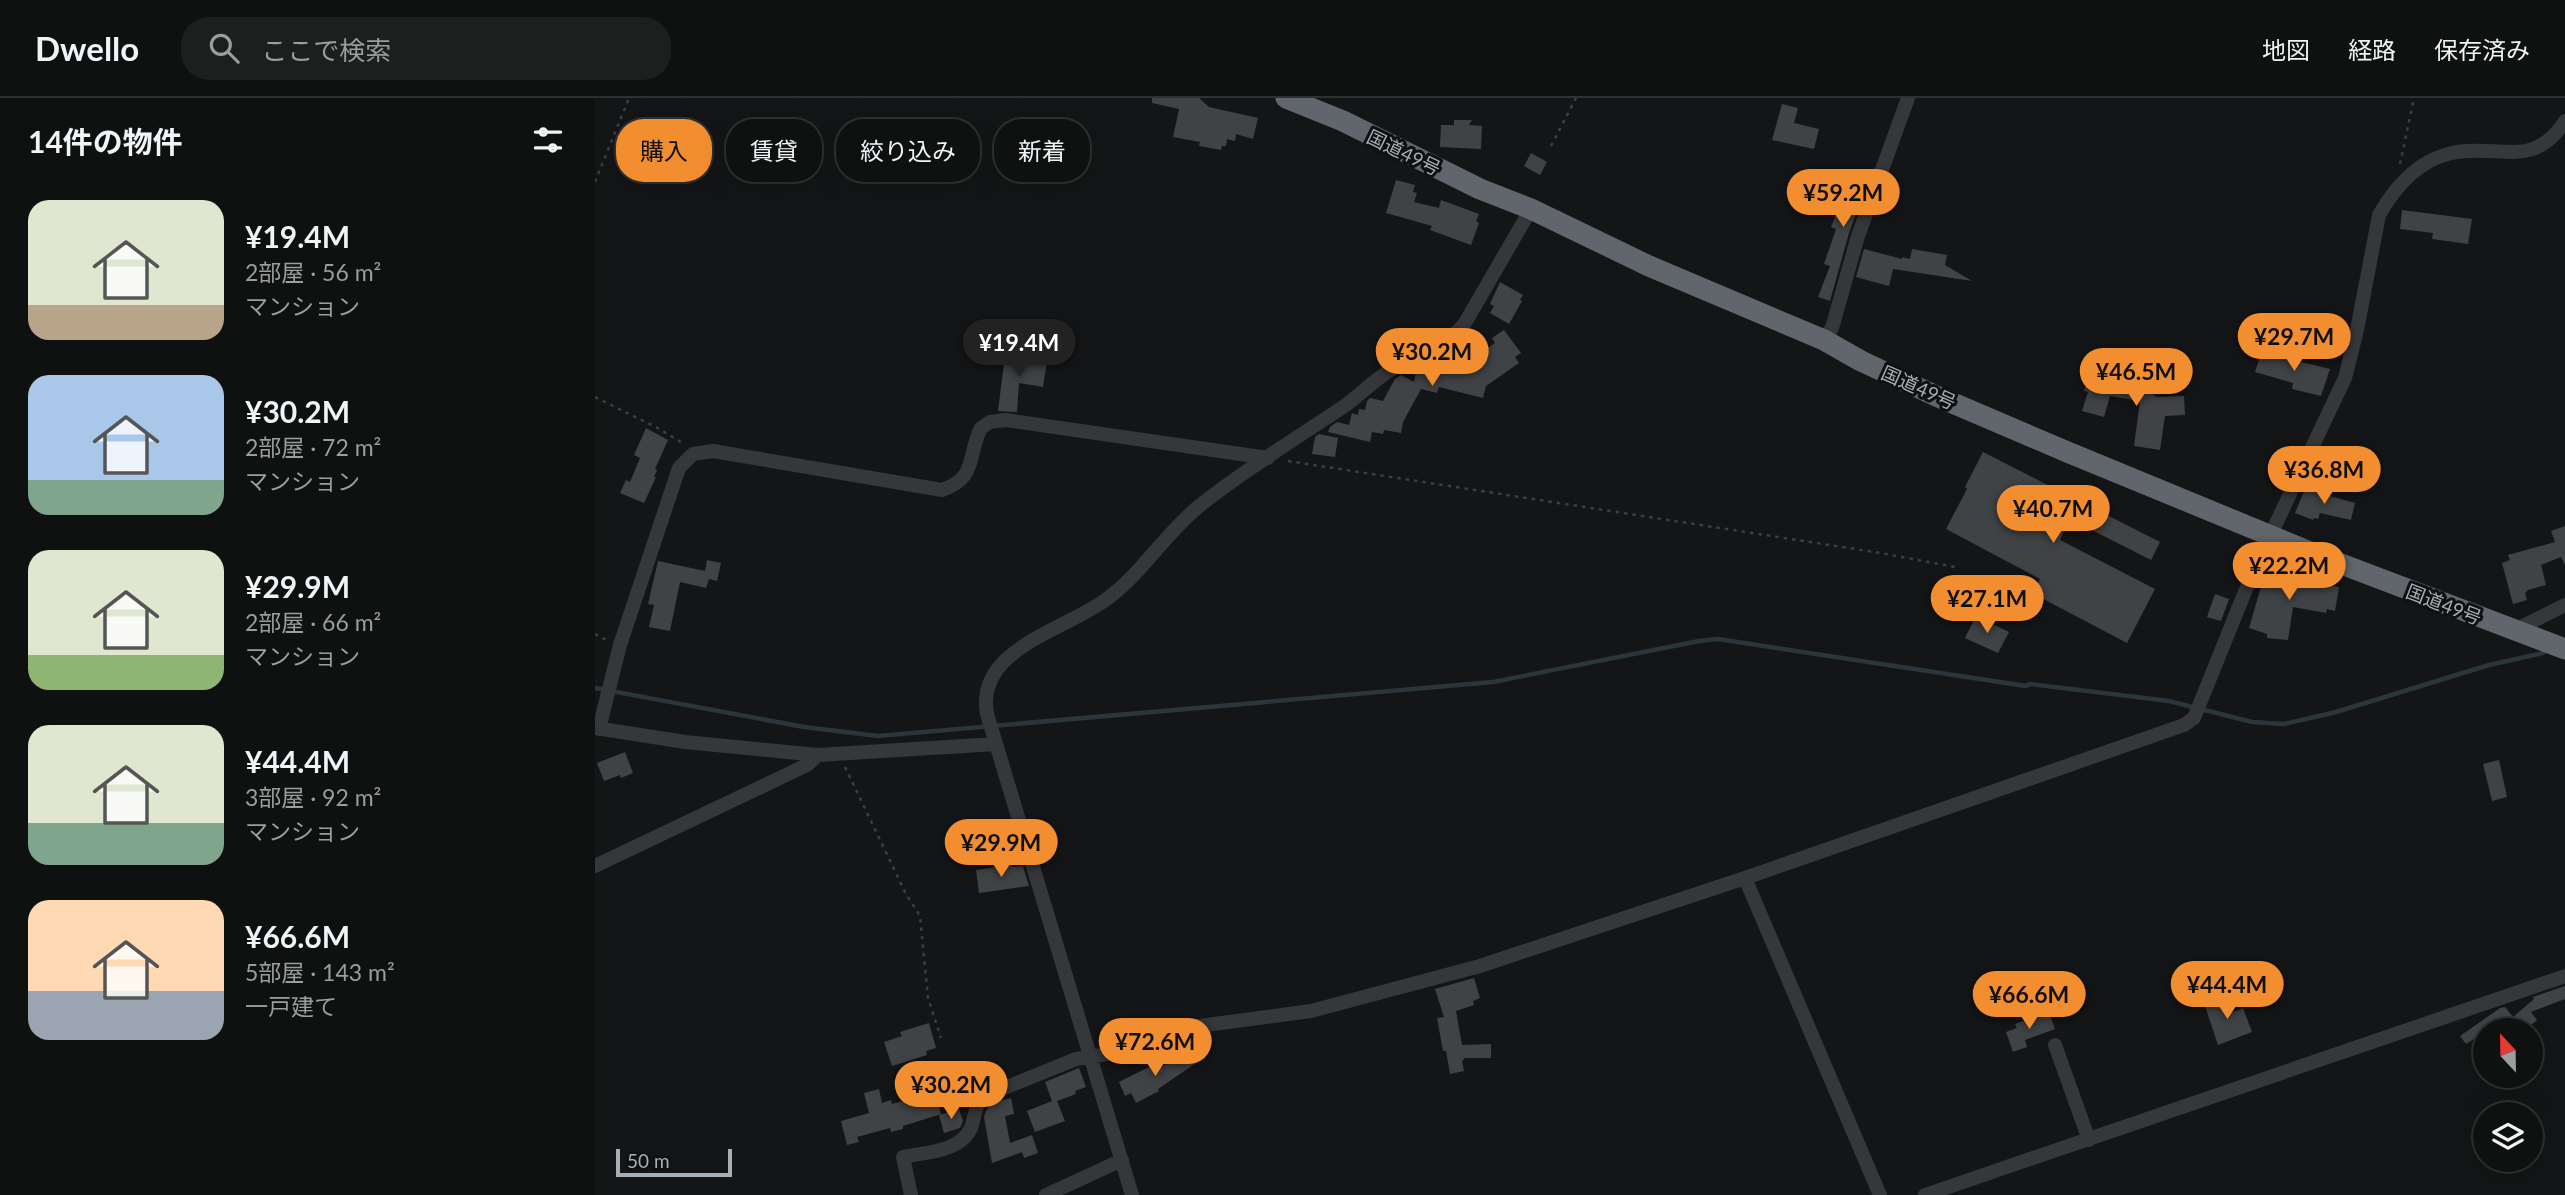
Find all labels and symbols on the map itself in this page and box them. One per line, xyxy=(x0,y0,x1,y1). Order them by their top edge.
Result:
street label: 国道49号 xyxy=(1363,124,1445,180)
pin: ¥59.2M xyxy=(1786,170,1900,229)
pin: ¥29.7M xyxy=(2237,314,2351,373)
pin: ¥19.4M xyxy=(962,320,1076,379)
pin: ¥30.2M xyxy=(1375,328,1489,388)
pin: ¥46.5M xyxy=(2079,348,2193,408)
street label: 国道49号 xyxy=(1878,360,1960,414)
pin: ¥36.8M xyxy=(2267,446,2381,506)
pin: ¥40.7M xyxy=(1996,486,2110,545)
pin: ¥22.2M xyxy=(2232,542,2346,602)
pin: ¥27.1M xyxy=(1930,575,2044,635)
street label: 国道49号 xyxy=(2403,579,2485,629)
pin: ¥29.9M xyxy=(944,820,1058,879)
pin: ¥44.4M xyxy=(2170,962,2284,1021)
pin: ¥66.6M xyxy=(1972,972,2086,1031)
pin: ¥72.6M xyxy=(1098,1018,1212,1078)
north arrow xyxy=(2473,1018,2543,1088)
pin: ¥30.2M xyxy=(894,1062,1008,1121)
scale bar xyxy=(616,1146,731,1178)

